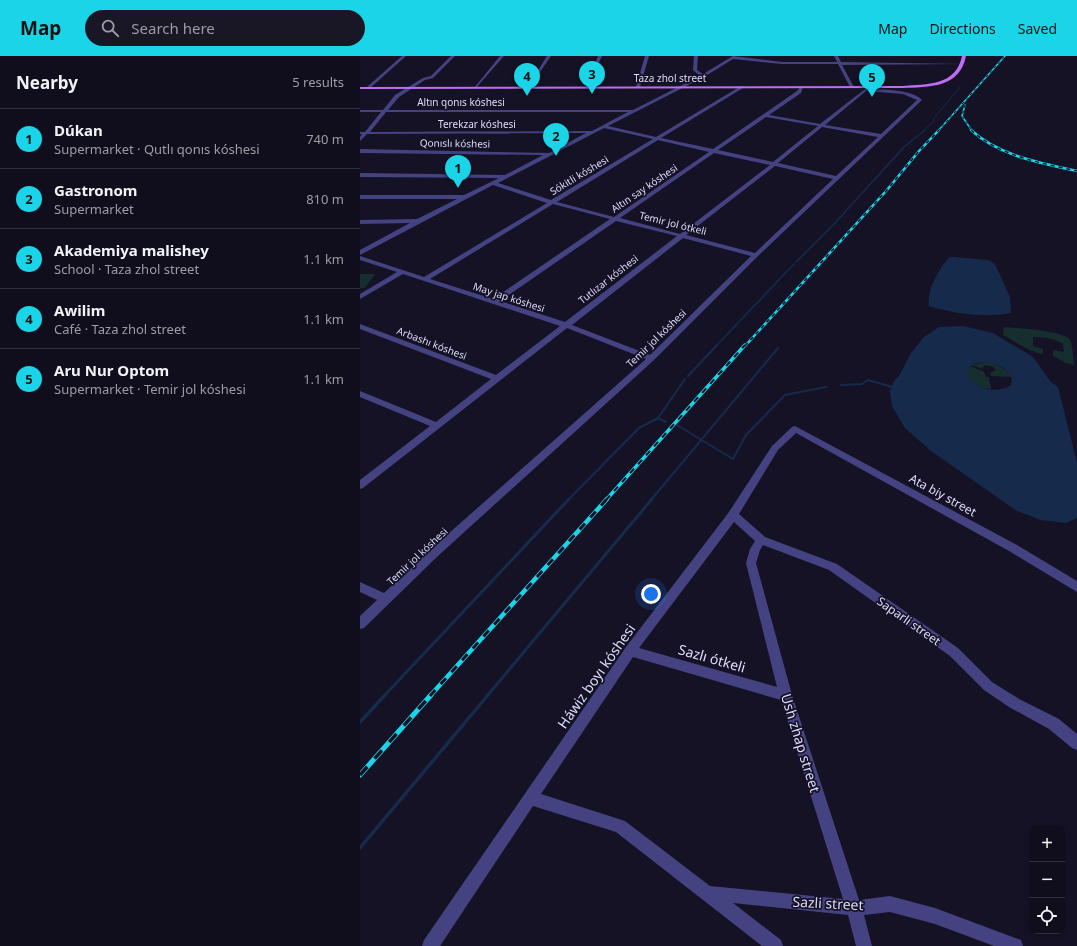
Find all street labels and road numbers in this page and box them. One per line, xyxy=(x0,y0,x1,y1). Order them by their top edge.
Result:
street label: Taza zhol street xyxy=(634,71,707,85)
street label: Altın qonıs kóshesi xyxy=(417,95,505,109)
street label: Terekzar kóshesi xyxy=(438,117,516,131)
street label: Qonıslı kóshesi xyxy=(420,135,490,151)
street label: Sókitli kóshesi xyxy=(547,152,611,198)
street label: Altın say kóshesi xyxy=(608,161,680,215)
street label: Temir jol ótkeli xyxy=(638,208,708,238)
street label: Tutlızar kóshesi xyxy=(575,251,641,307)
street label: May jap kóshesi xyxy=(471,279,547,315)
street label: Temir jol kóshesi xyxy=(623,306,689,370)
street label: Arbashı kóshesi xyxy=(395,323,469,363)
street label: Ata biy street xyxy=(906,470,980,521)
street label: Temir jol kóshesi xyxy=(384,524,450,588)
street label: Saparli street xyxy=(874,593,945,650)
street label: Háwiz boyı kóshesi xyxy=(553,620,639,732)
street label: Sazlı ótkeli xyxy=(676,639,748,677)
street label: Ush zhap street xyxy=(777,691,825,795)
street label: Sazli street xyxy=(792,892,864,914)

